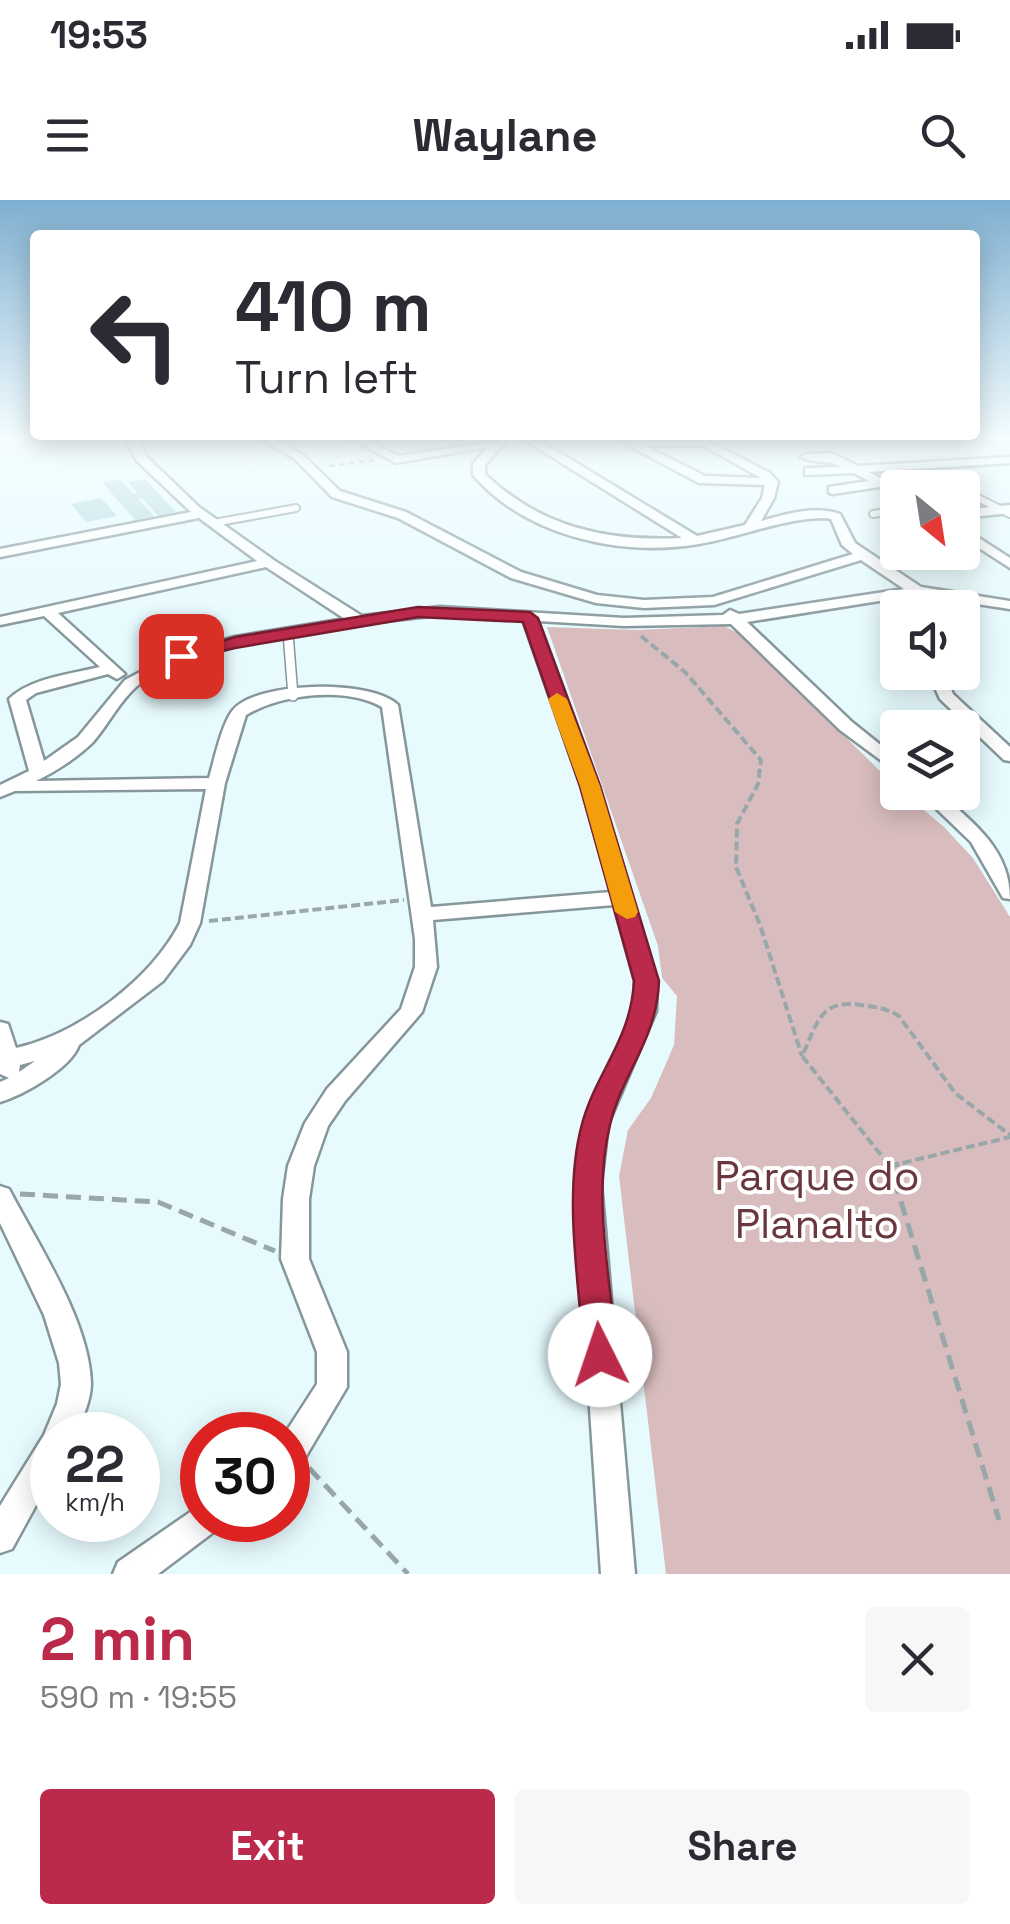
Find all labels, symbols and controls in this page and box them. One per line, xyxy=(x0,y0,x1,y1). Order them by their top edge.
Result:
text: 19:53 xyxy=(50,11,148,59)
text: Waylane xyxy=(413,107,597,164)
icon: menu xyxy=(40,108,95,163)
icon: search xyxy=(915,108,970,163)
text: 410 m xyxy=(235,262,431,351)
icon: left xyxy=(70,270,200,400)
text: Turn left xyxy=(235,349,418,406)
north arrow xyxy=(880,470,980,570)
map controls xyxy=(880,470,980,810)
button: sound xyxy=(880,590,980,690)
pin xyxy=(139,614,224,699)
icon: arrive xyxy=(154,629,209,684)
button: layers xyxy=(880,710,980,810)
park label: Parque do Planalto xyxy=(714,1149,920,1250)
position arrow xyxy=(548,1303,652,1407)
speed limit sign: 30 xyxy=(180,1412,310,1542)
text: 22 xyxy=(65,1433,125,1497)
text: km/h xyxy=(65,1486,125,1518)
text: 2 min xyxy=(40,1601,195,1678)
button: close xyxy=(865,1607,970,1712)
text: 590 m · 19:55 xyxy=(40,1677,237,1717)
button: Exit xyxy=(40,1789,495,1904)
button: Share xyxy=(515,1789,970,1904)

